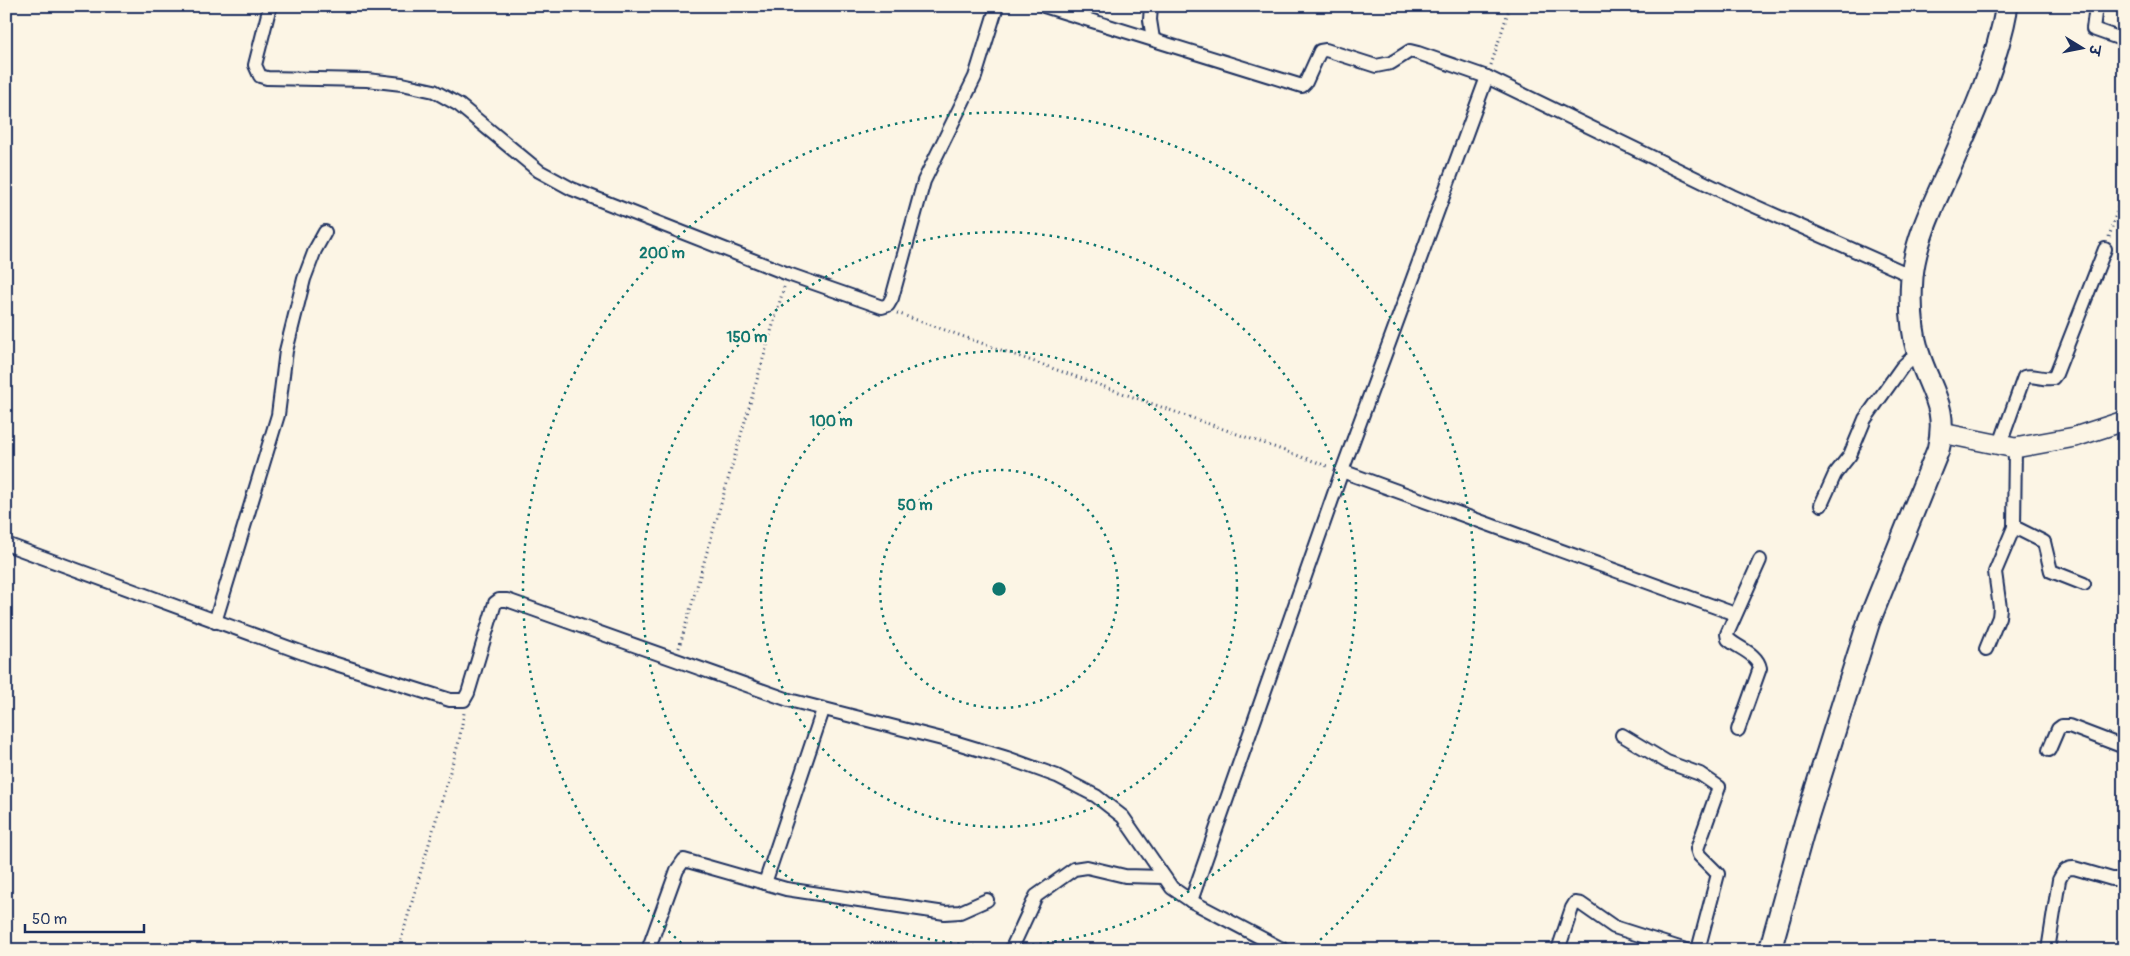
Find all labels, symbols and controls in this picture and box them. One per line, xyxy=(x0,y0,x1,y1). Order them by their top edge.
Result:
north arrow xyxy=(2058,22,2108,72)
text: उ xyxy=(2085,42,2104,58)
text: 200 m xyxy=(639,244,685,263)
text: 150 m xyxy=(727,328,767,347)
text: 100 m xyxy=(810,412,852,431)
text: 50 m xyxy=(898,496,932,515)
centre of rings xyxy=(990,580,1008,598)
scale bar xyxy=(25,901,144,933)
text: 50 m xyxy=(32,910,67,929)

